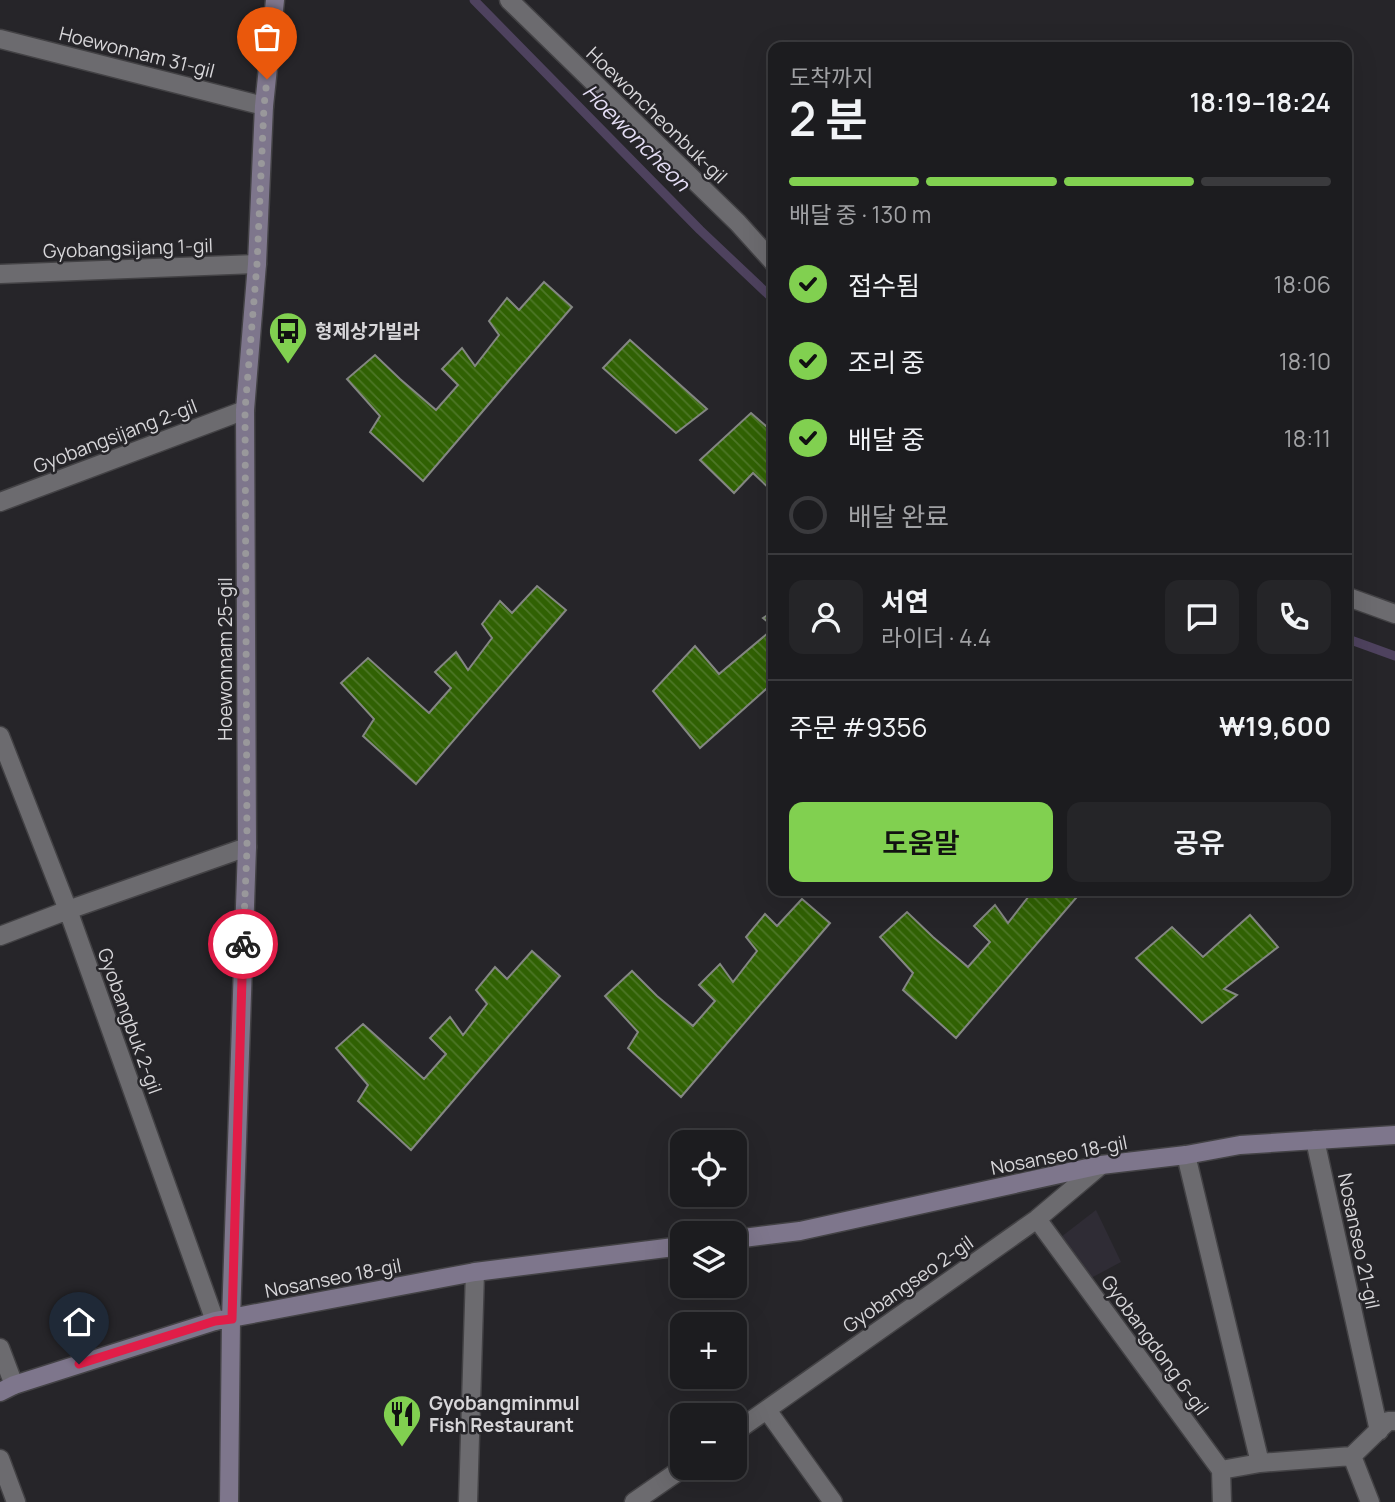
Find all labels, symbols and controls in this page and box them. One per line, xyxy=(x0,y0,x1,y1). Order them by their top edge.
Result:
pin xyxy=(237,7,297,79)
icon: bag xyxy=(248,18,286,56)
street label: Hoewonnam 31-gil xyxy=(56,20,218,84)
street label: Hoewoncheonbuk-gil xyxy=(582,42,732,188)
text: 도착까지 xyxy=(789,61,874,93)
water label: Hoewoncheon xyxy=(577,79,695,197)
text: 18:19–18:24 xyxy=(1189,84,1331,120)
text: 2 분 xyxy=(789,87,868,150)
text: 배달 중 · 130 m xyxy=(789,198,931,230)
street label: Gyobangsijang 1-gil xyxy=(43,232,213,264)
icon: check xyxy=(789,265,827,303)
text: 접수됨 xyxy=(848,267,920,303)
text: 18:06 xyxy=(1274,268,1331,300)
bus stop icon: 형제상가빌라 xyxy=(267,310,309,365)
place label: 형제상가빌라 xyxy=(315,318,420,344)
icon: check xyxy=(789,342,827,380)
text: 조리 중 xyxy=(848,344,925,380)
text: 18:10 xyxy=(1279,345,1331,377)
street label: Gyobangsijang 2-gil xyxy=(29,393,201,479)
icon: check xyxy=(789,419,827,457)
text: 배달 중 xyxy=(848,421,925,457)
text: 18:11 xyxy=(1284,422,1331,454)
text: 배달 완료 xyxy=(848,498,949,534)
street label: Hoewonnam 25-gil xyxy=(212,577,238,741)
button: person xyxy=(789,580,863,654)
button: chat xyxy=(1165,580,1239,654)
button: phone xyxy=(1257,580,1331,654)
text: 서연 xyxy=(881,583,929,619)
text: 라이더 · 4.4 xyxy=(881,621,991,653)
text: ₩19,600 xyxy=(1219,708,1331,744)
text: 주문 #9356 xyxy=(789,709,928,745)
button: 도움말 xyxy=(789,802,1053,882)
button: 공유 xyxy=(1067,802,1331,882)
courier xyxy=(208,909,278,979)
icon: bike xyxy=(224,925,262,963)
street label: Gyobangbuk 2-gil xyxy=(92,945,168,1097)
street label: Nosanseo 18-gil xyxy=(988,1129,1130,1181)
map controls xyxy=(670,1130,747,1480)
button: locate xyxy=(670,1130,747,1207)
street label: Nosanseo 21-gil xyxy=(1332,1171,1386,1311)
button: layers xyxy=(670,1221,747,1298)
street label: Gyobangseo 2-gil xyxy=(838,1229,978,1339)
street label: Nosanseo 18-gil xyxy=(262,1252,404,1304)
street label: Gyobangdong 6-gil xyxy=(1095,1270,1215,1420)
pin xyxy=(49,1292,109,1364)
icon: home xyxy=(60,1303,98,1341)
button: + xyxy=(670,1312,747,1389)
place label: Gyobangminmul Fish Restaurant xyxy=(429,1390,580,1438)
restaurant icon: Gyobangminmul Fish Restaurant xyxy=(381,1393,423,1448)
button: − xyxy=(670,1403,747,1480)

